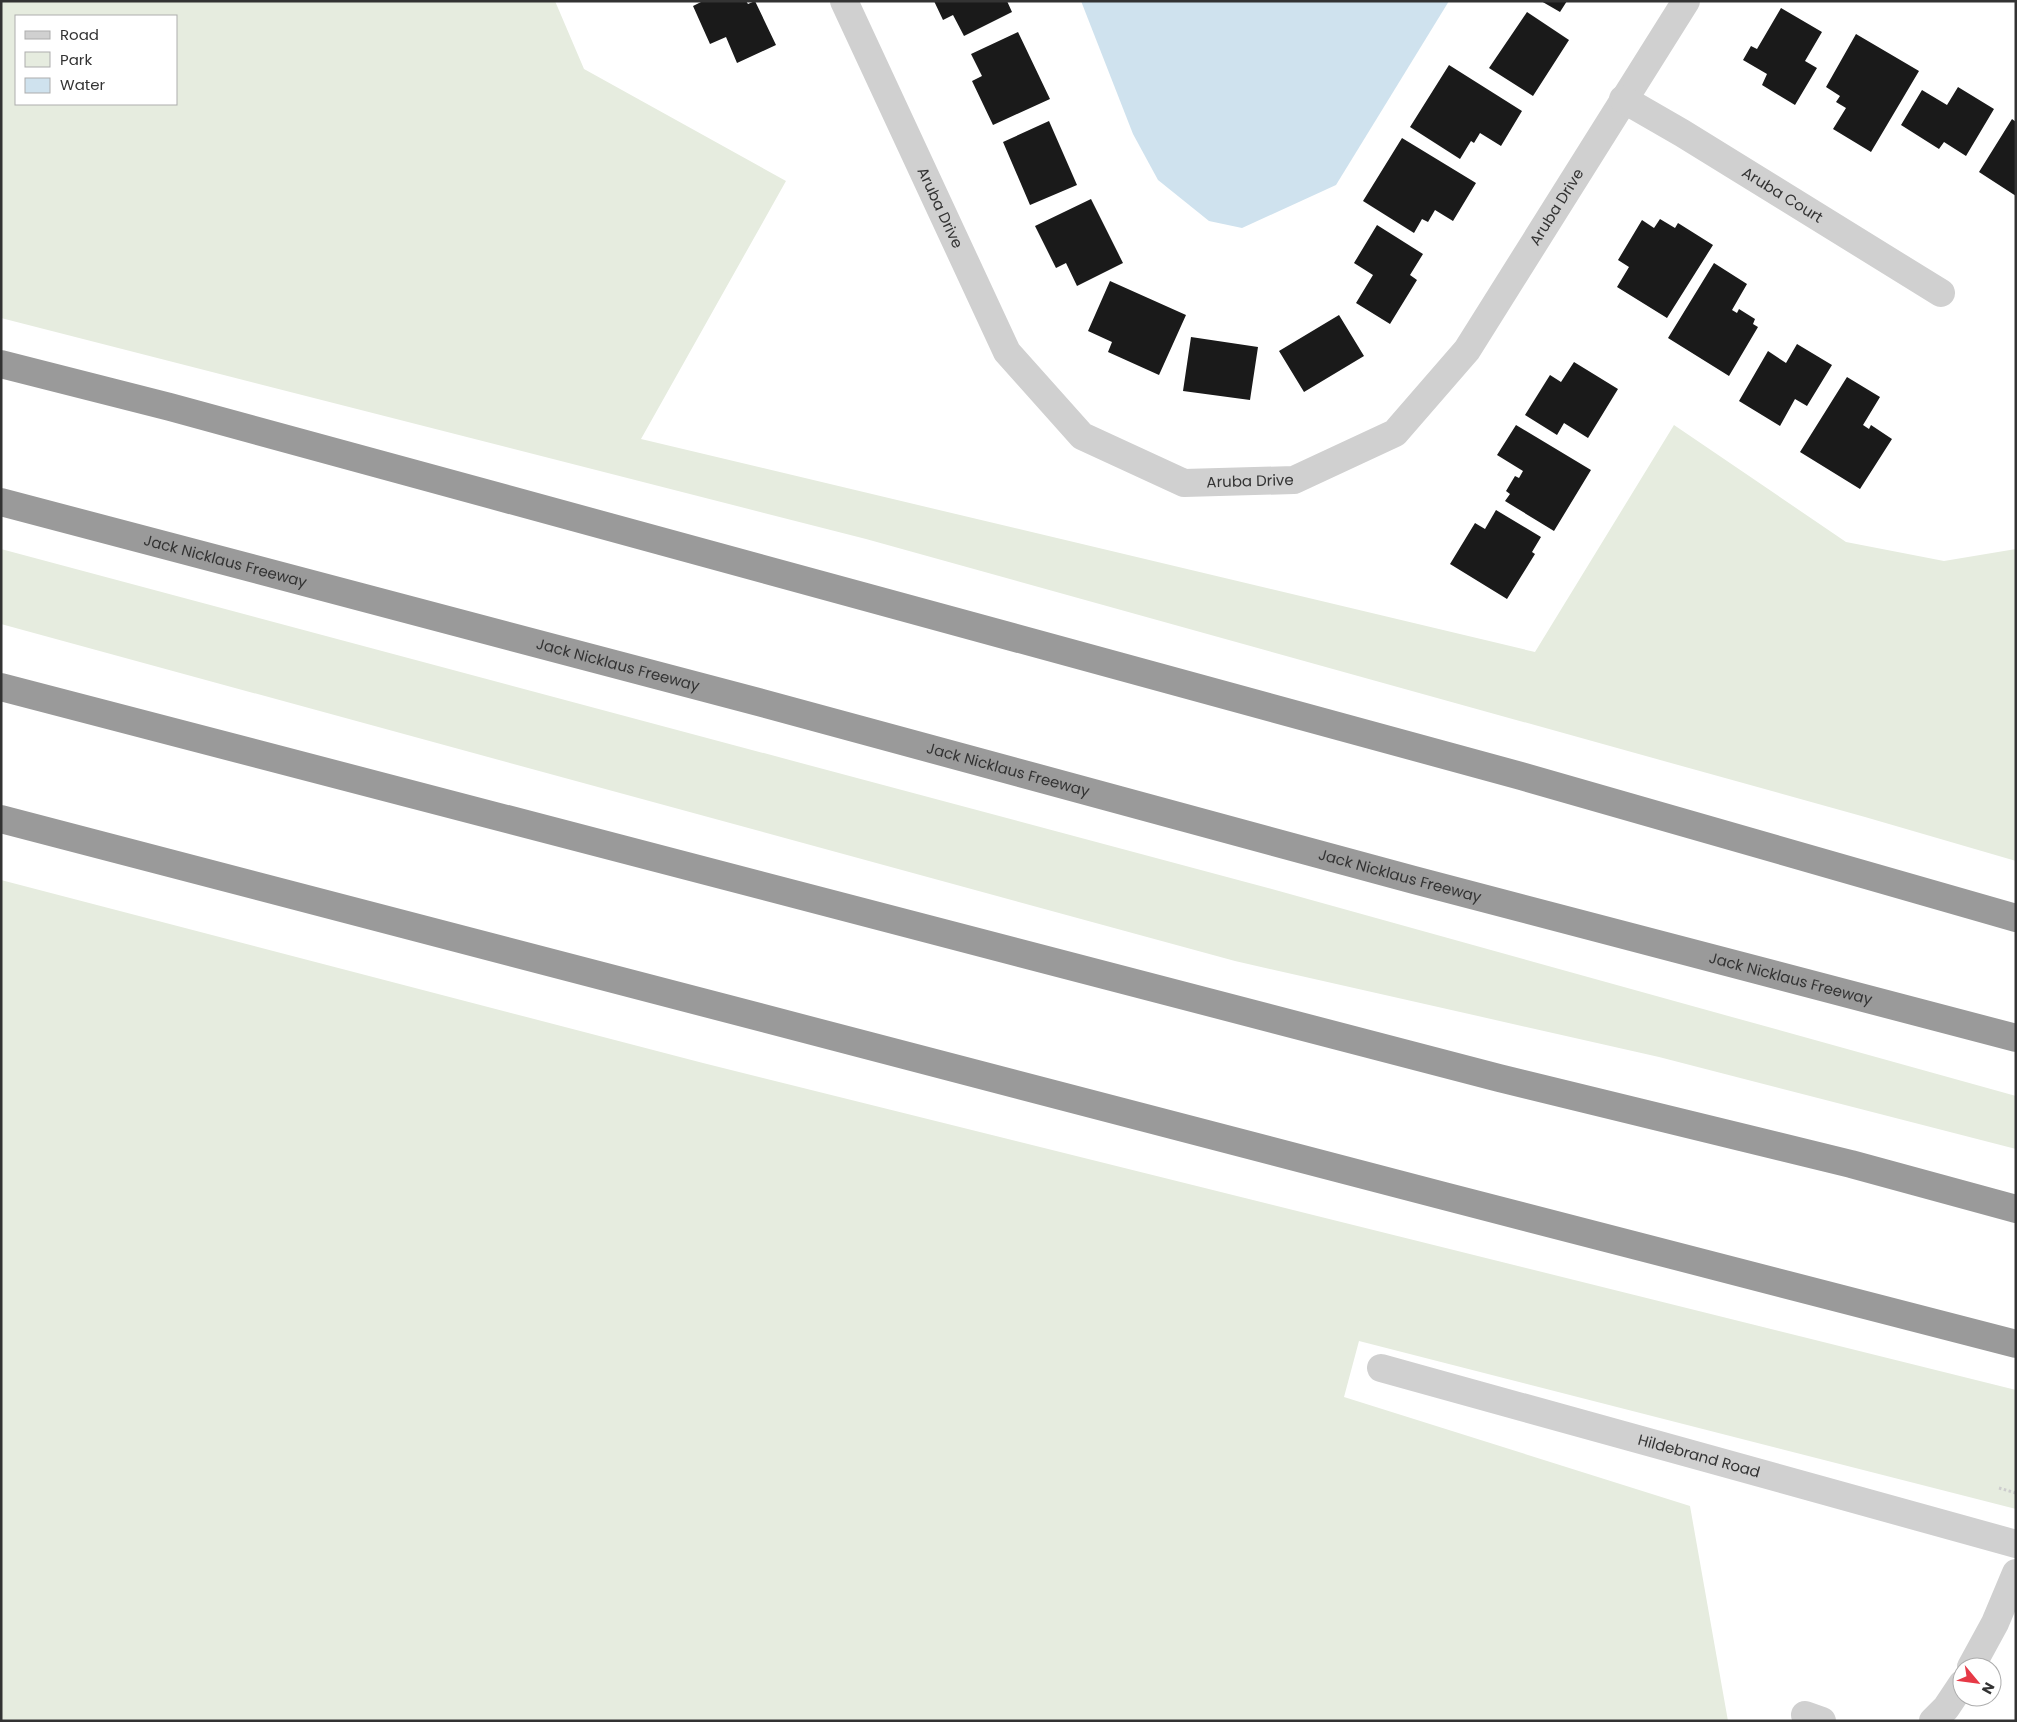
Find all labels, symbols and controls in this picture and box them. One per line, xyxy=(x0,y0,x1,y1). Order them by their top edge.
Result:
legend xyxy=(15,15,178,105)
text: Road xyxy=(60,24,99,45)
text: Park xyxy=(60,49,92,70)
text: Water xyxy=(60,74,106,95)
street label: Aruba Court xyxy=(1738,162,1827,228)
street label: Aruba Drive xyxy=(913,164,968,252)
street label: Aruba Drive xyxy=(1524,164,1588,249)
street label: Aruba Drive xyxy=(1206,469,1294,492)
street label: Jack Nicklaus Freeway xyxy=(142,529,310,593)
street label: Jack Nicklaus Freeway xyxy=(534,633,702,696)
street label: Jack Nicklaus Freeway xyxy=(924,737,1093,802)
street label: Jack Nicklaus Freeway xyxy=(1316,844,1484,907)
street label: Jack Nicklaus Freeway xyxy=(1707,947,1875,1010)
street label: Hildebrand Road xyxy=(1636,1429,1763,1483)
north arrow xyxy=(1952,1657,2002,1707)
text: N xyxy=(1977,1679,2000,1698)

